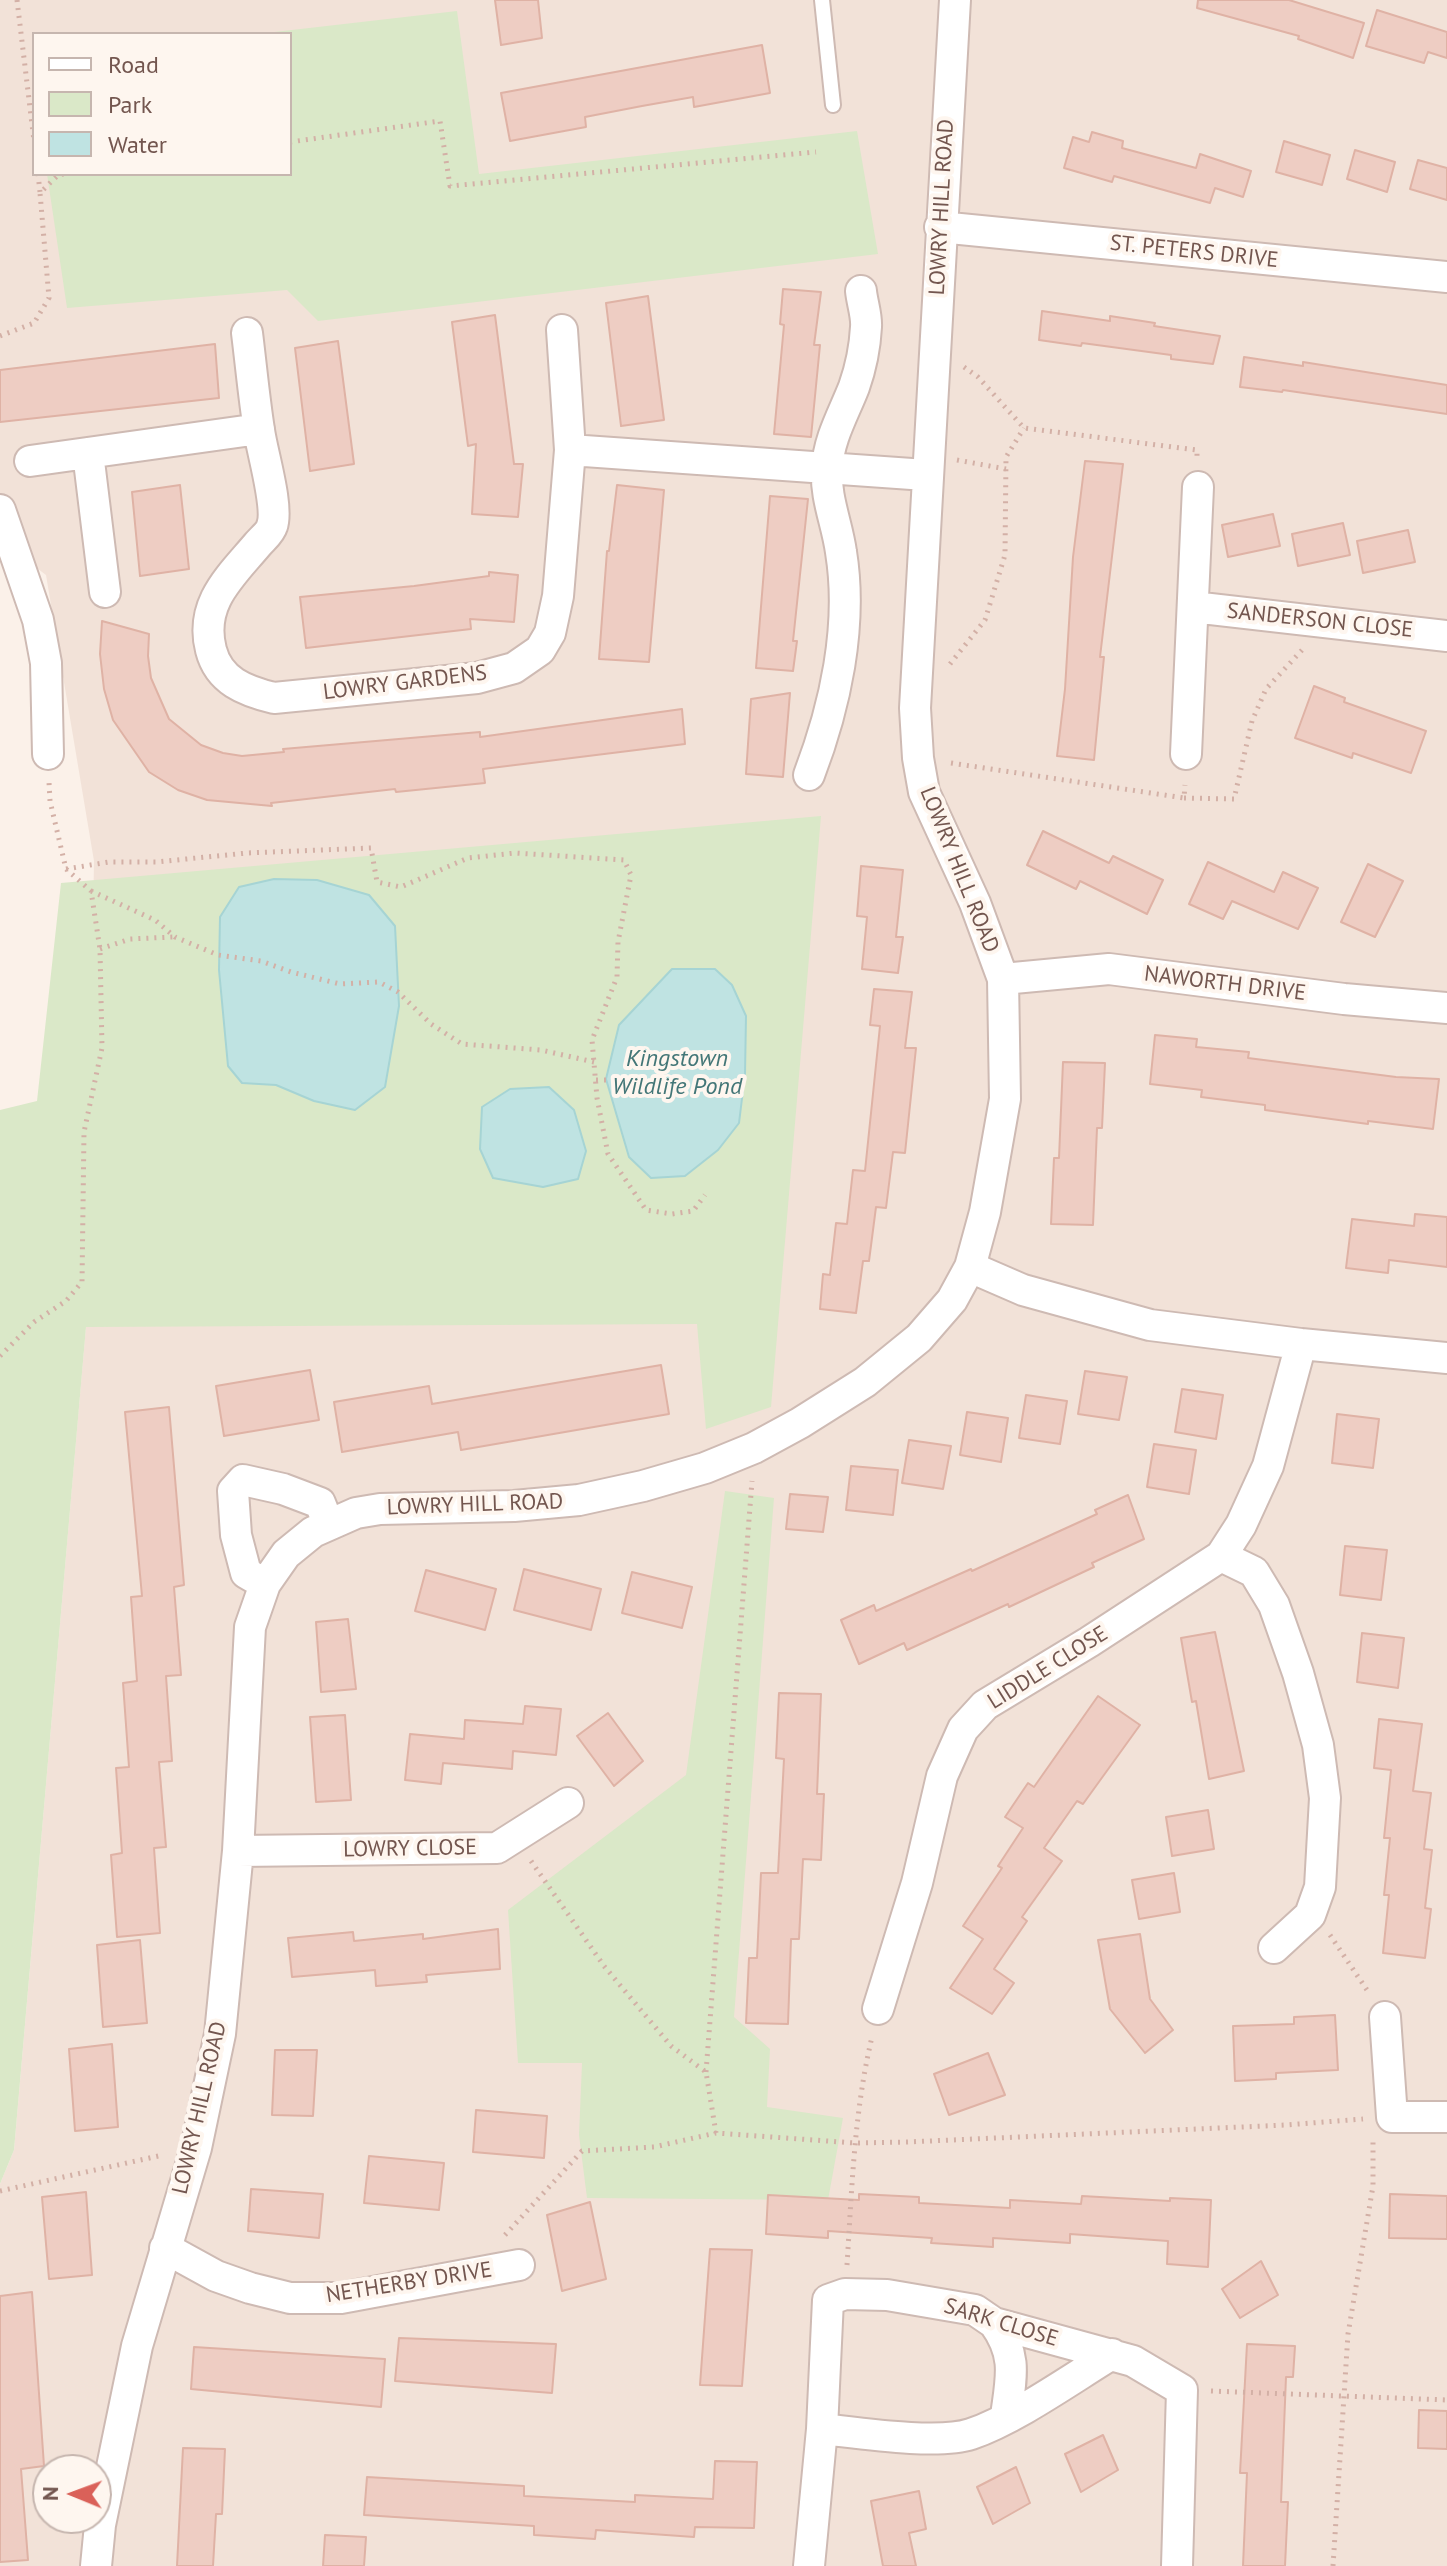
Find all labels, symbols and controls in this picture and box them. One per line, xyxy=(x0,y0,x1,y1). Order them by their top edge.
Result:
legend xyxy=(32,32,292,176)
text: Road xyxy=(108,49,159,80)
text: Park xyxy=(108,89,152,120)
street label: LOWRY HILL ROAD xyxy=(924,118,960,296)
text: Water xyxy=(108,129,167,160)
street label: ST. PETERS DRIVE xyxy=(1109,230,1279,274)
street label: SANDERSON CLOSE xyxy=(1226,598,1414,644)
street label: LOWRY GARDENS xyxy=(322,660,488,706)
street label: LOWRY HILL ROAD xyxy=(914,783,1004,957)
street label: NAWORTH DRIVE xyxy=(1143,961,1307,1007)
water label: Kingstown Wildlife Pond xyxy=(612,1045,742,1101)
street label: LOWRY HILL ROAD xyxy=(386,1489,564,1521)
street label: LIDDLE CLOSE xyxy=(983,1621,1113,1715)
street label: LOWRY CLOSE xyxy=(343,1835,477,1863)
street label: LOWRY HILL ROAD xyxy=(167,2019,233,2197)
street label: NETHERBY DRIVE xyxy=(324,2257,494,2309)
street label: SARK CLOSE xyxy=(941,2293,1061,2353)
north arrow xyxy=(32,2454,112,2534)
text: N xyxy=(36,2486,64,2501)

